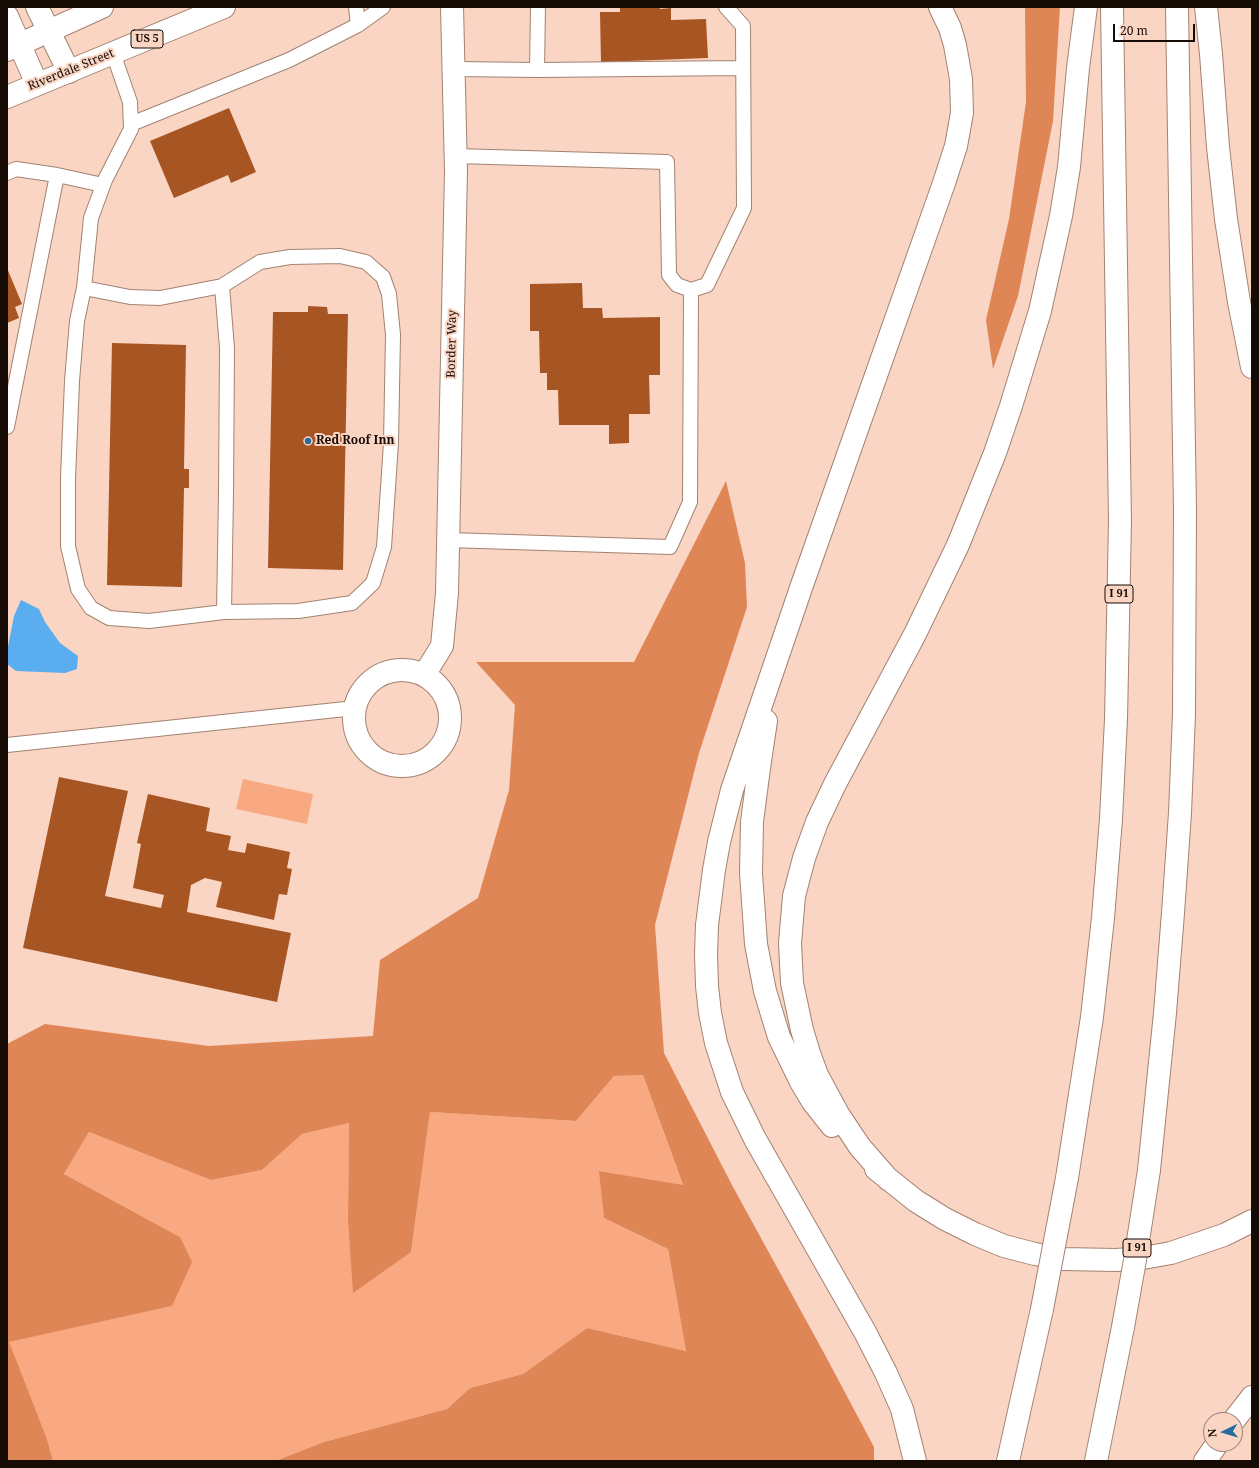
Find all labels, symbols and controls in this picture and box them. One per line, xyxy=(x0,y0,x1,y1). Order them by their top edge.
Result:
scale bar xyxy=(1115,16,1197,42)
text: 20 m xyxy=(1120,22,1148,39)
road number: US 5 xyxy=(131,30,163,48)
street label: Riverdale Street xyxy=(26,46,116,94)
street label: Border Way xyxy=(444,310,460,378)
place label: Red Roof Inn xyxy=(316,434,394,448)
marker: Red Roof Inn xyxy=(303,436,313,446)
road number: I 91 xyxy=(1105,585,1133,603)
road number: I 91 xyxy=(1123,1239,1151,1257)
north arrow xyxy=(1203,1412,1243,1452)
text: N xyxy=(1204,1428,1219,1438)

